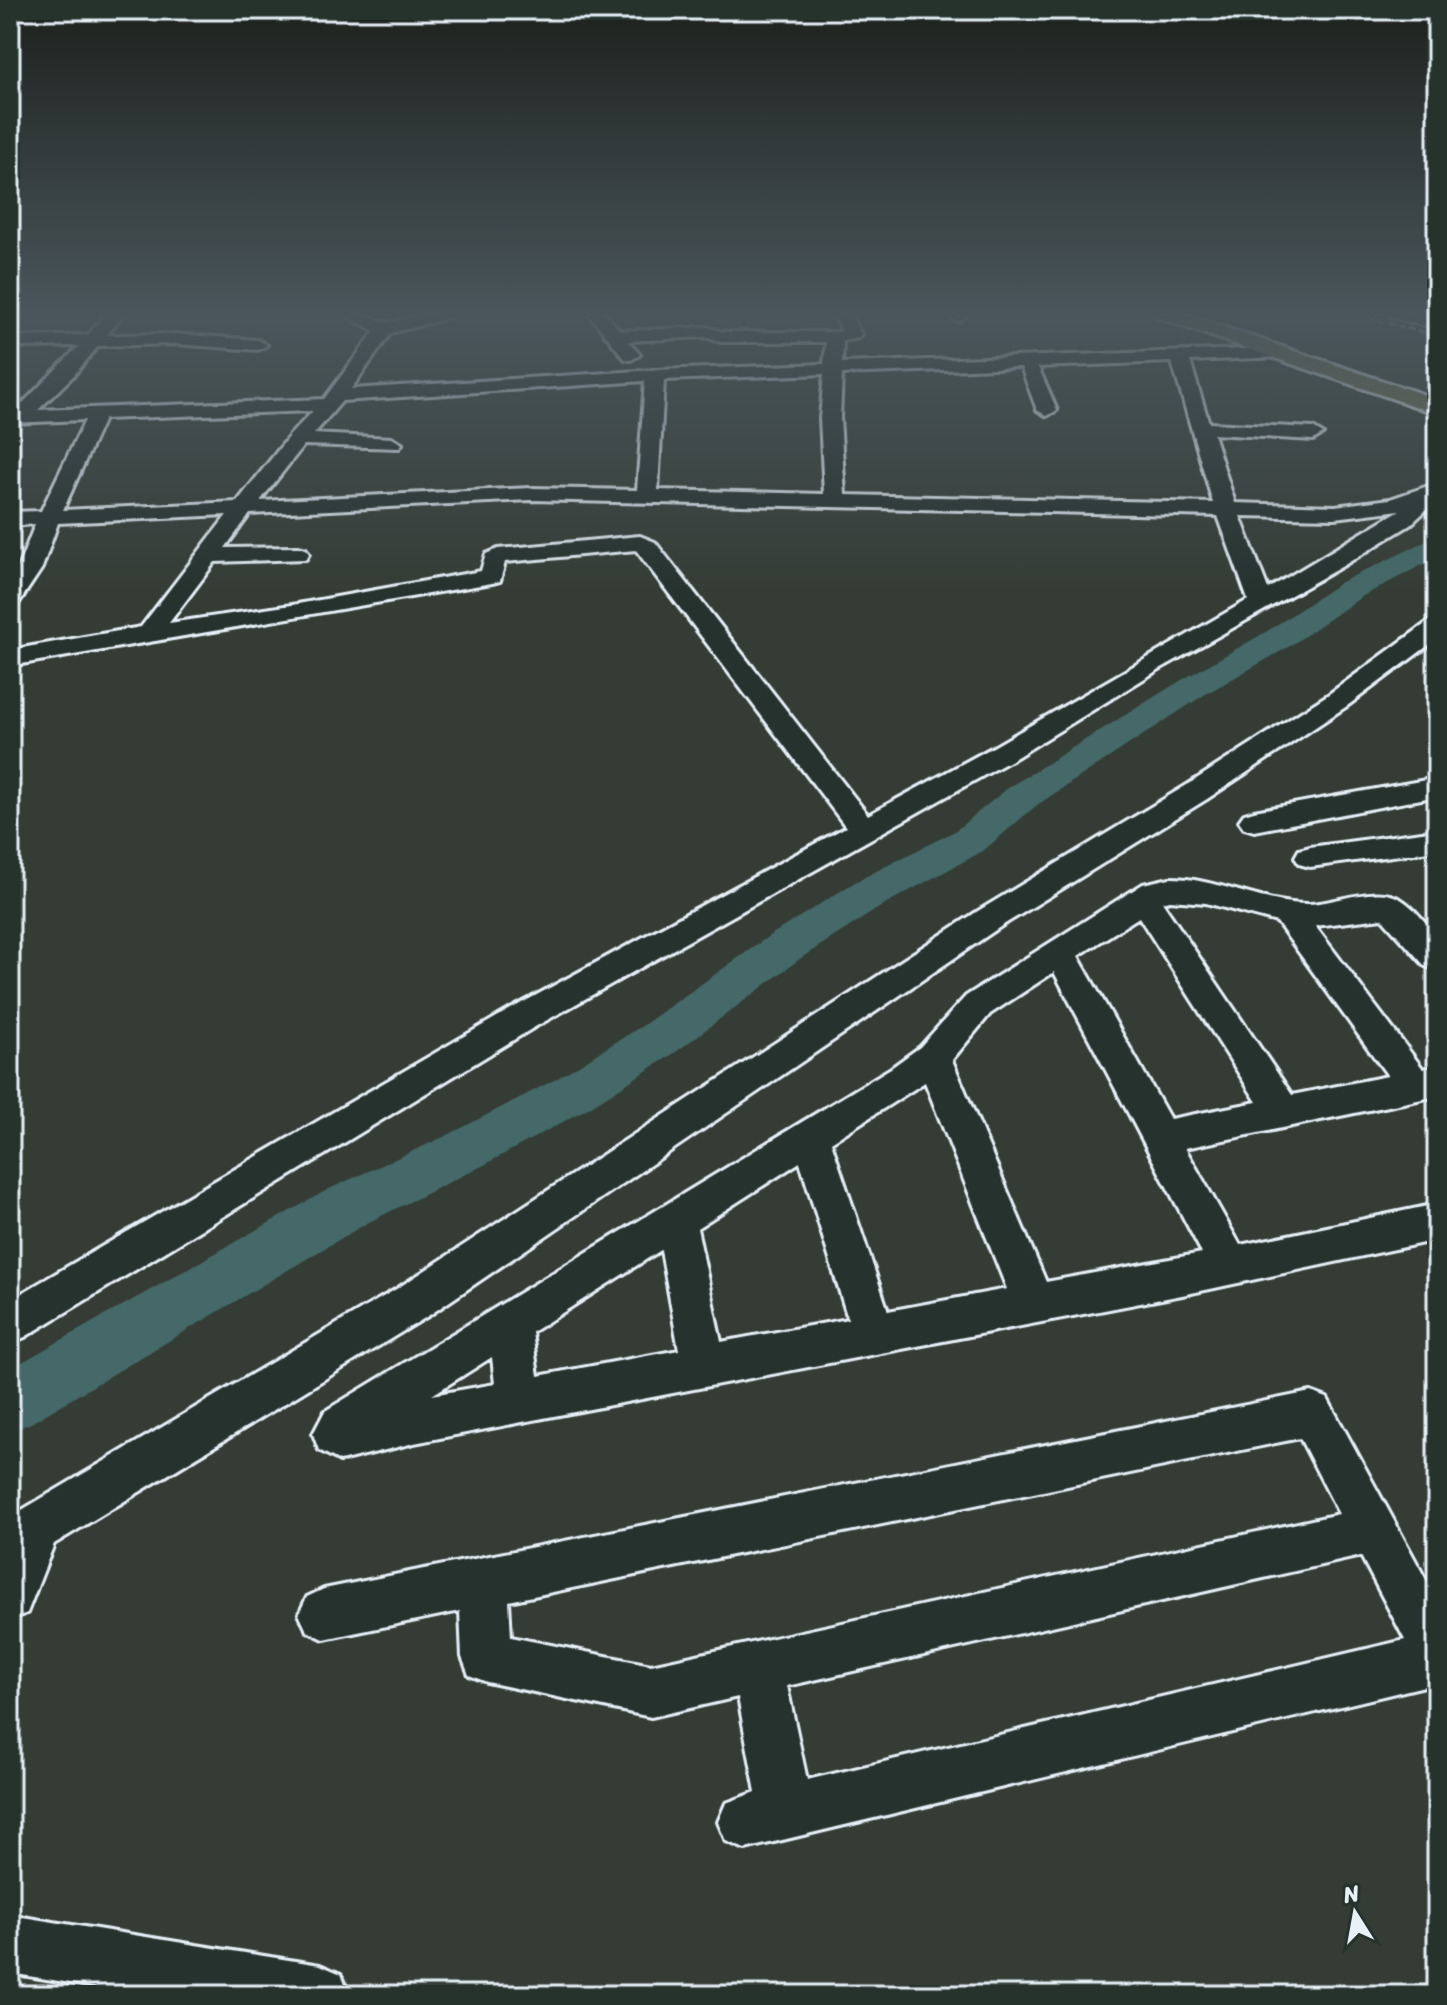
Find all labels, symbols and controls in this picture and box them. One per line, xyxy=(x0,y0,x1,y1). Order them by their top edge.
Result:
north arrow xyxy=(1315,1873,1395,1953)
text: N xyxy=(1339,1873,1363,1915)

